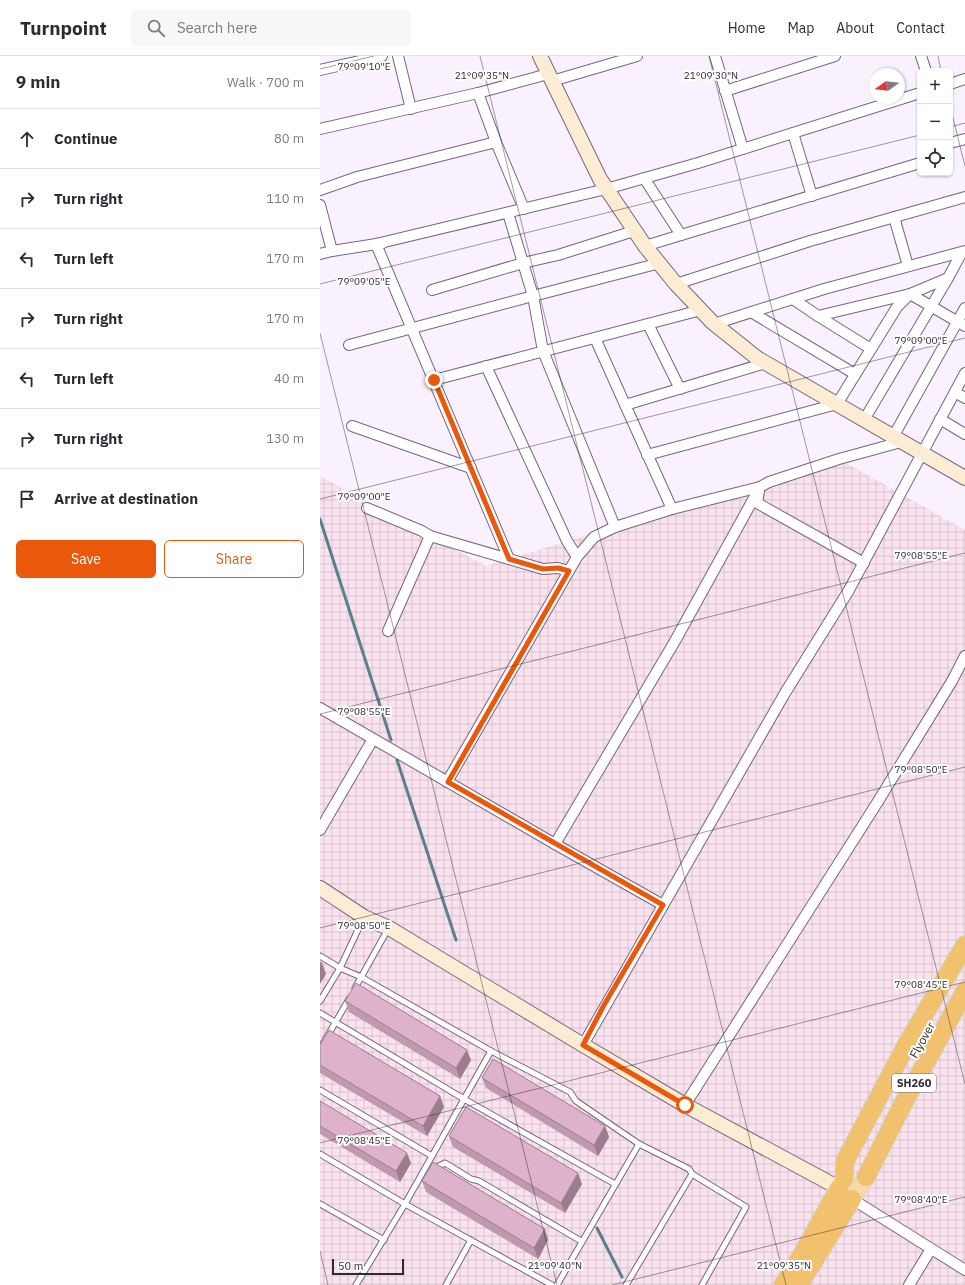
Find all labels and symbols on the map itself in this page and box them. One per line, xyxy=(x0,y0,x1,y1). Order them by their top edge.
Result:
text: 79°09'10"E xyxy=(337,60,391,73)
north arrow xyxy=(869,68,905,104)
text: 21°09'35"N xyxy=(455,69,509,82)
text: 21°09'30"N xyxy=(684,69,738,82)
text: 79°09'05"E xyxy=(337,275,391,288)
text: 79°09'00"E xyxy=(894,334,948,347)
route end xyxy=(425,371,443,389)
text: 79°09'00"E xyxy=(337,490,391,503)
text: 79°08'55"E xyxy=(894,549,948,562)
text: 79°08'55"E xyxy=(337,705,391,718)
text: 79°08'50"E xyxy=(894,763,948,776)
text: 79°08'50"E xyxy=(337,919,391,932)
text: 79°08'45"E xyxy=(894,978,948,991)
street label: Flyover xyxy=(906,1019,938,1061)
road number: SH260 xyxy=(892,1074,936,1092)
route start xyxy=(676,1096,694,1114)
text: 79°08'45"E xyxy=(337,1134,391,1147)
text: 79°08'40"E xyxy=(894,1193,948,1206)
scale bar xyxy=(332,1257,404,1276)
text: 21°09'40"N xyxy=(528,1259,582,1272)
text: 21°09'35"N xyxy=(757,1259,811,1272)

